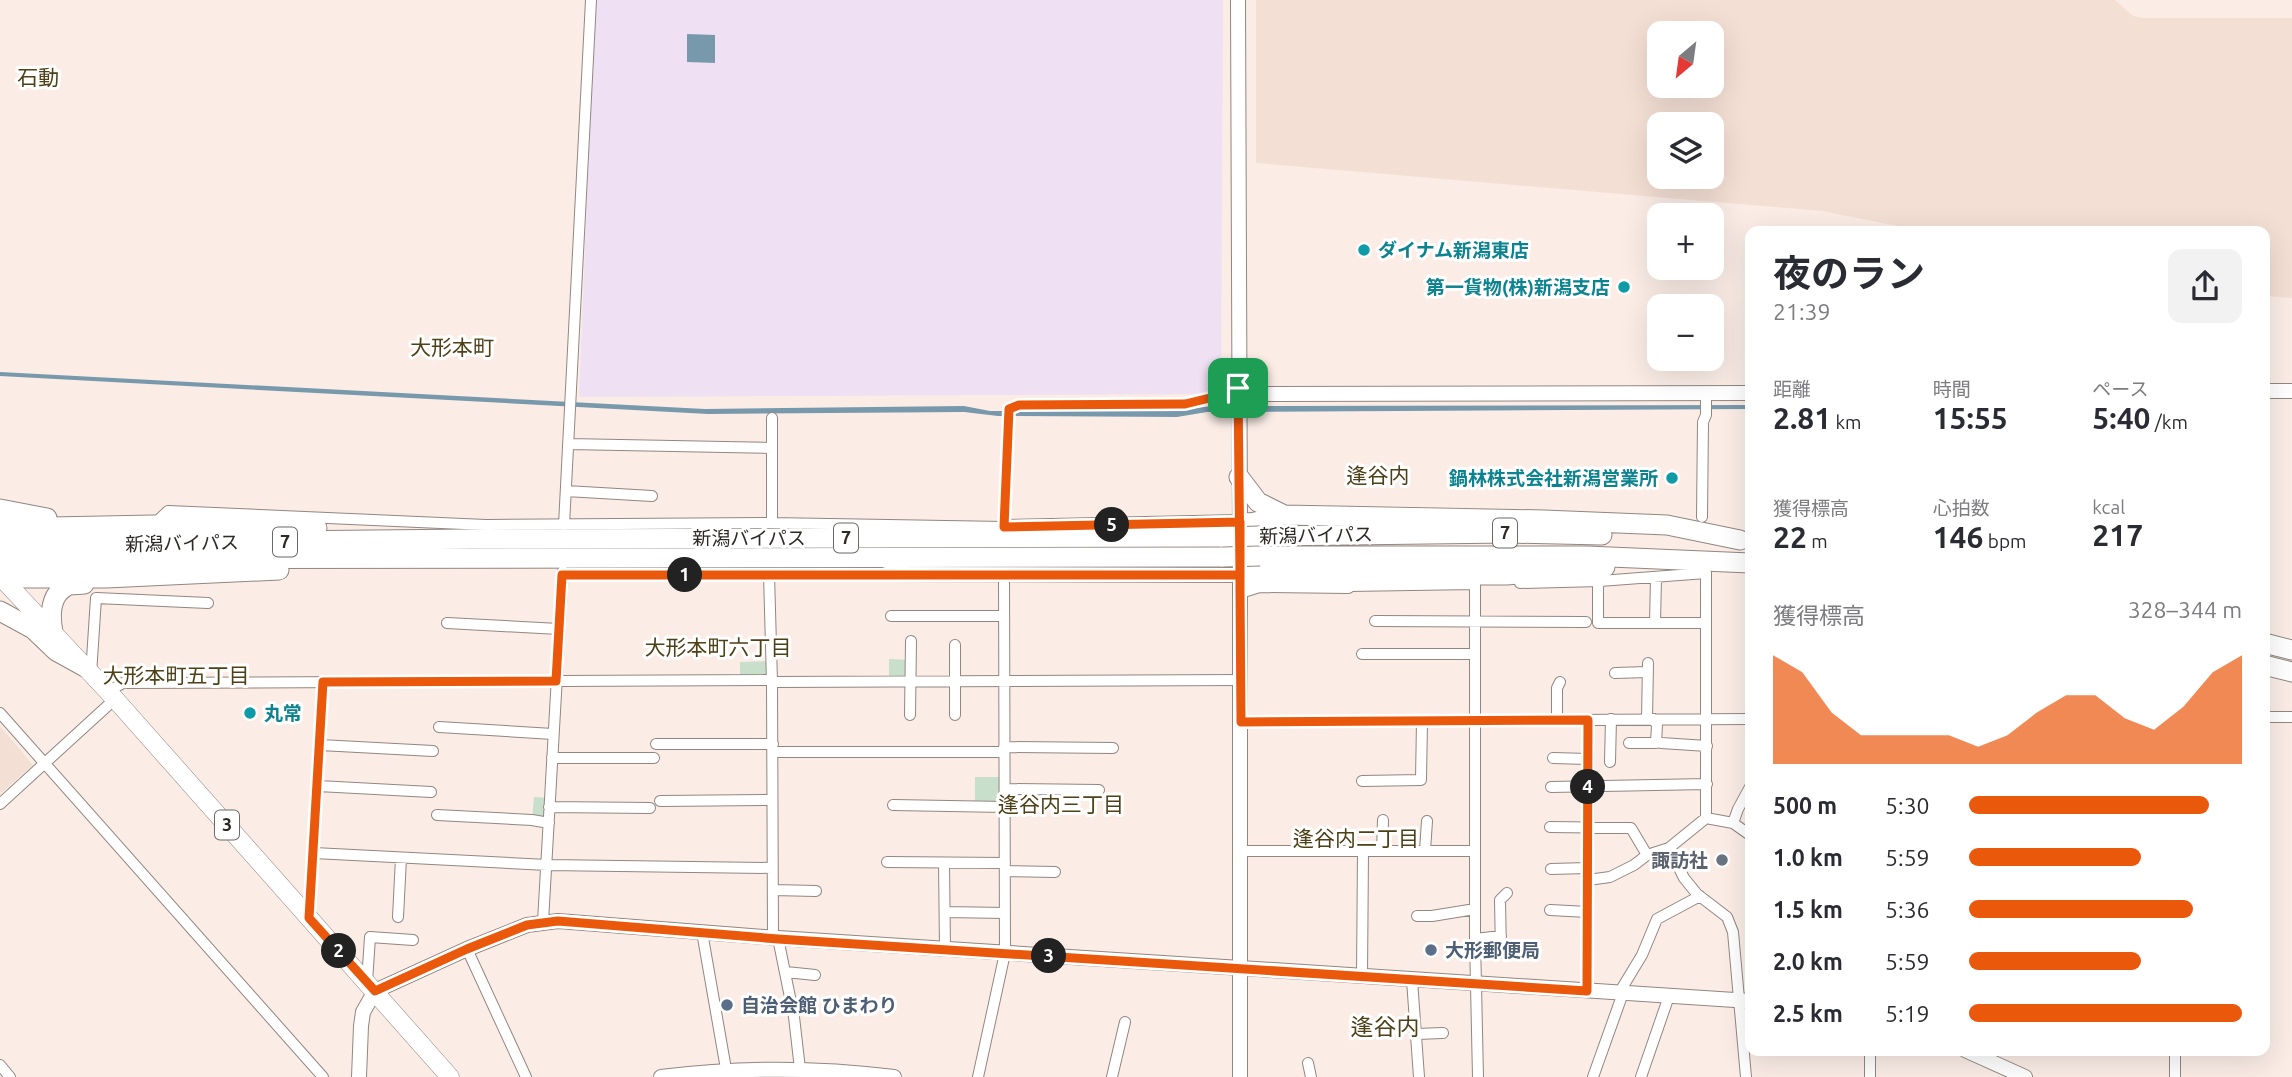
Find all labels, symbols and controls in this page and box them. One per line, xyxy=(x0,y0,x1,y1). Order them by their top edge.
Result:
north arrow xyxy=(1647,21,1724,98)
map controls xyxy=(1647,21,1724,371)
district label: 石動 xyxy=(17,65,59,89)
button: layers xyxy=(1647,112,1724,189)
button: + xyxy=(1647,203,1724,280)
place label: ダイナム新潟東店 xyxy=(1378,239,1529,261)
marker: ダイナム新潟東店 xyxy=(1356,242,1372,258)
button: share xyxy=(2168,249,2242,323)
text: 夜のラン xyxy=(1773,252,1925,294)
place label: 第一貨物(株)新潟支店 xyxy=(1426,276,1610,298)
marker: 第一貨物(株)新潟支店 xyxy=(1616,279,1632,295)
button: − xyxy=(1647,294,1724,371)
text: 21:39 xyxy=(1773,299,1831,324)
district label: 大形本町 xyxy=(410,335,494,359)
pin xyxy=(1208,358,1268,418)
icon: arrive xyxy=(1219,369,1257,407)
text: 距離 xyxy=(1773,378,1811,400)
text: 時間 xyxy=(1933,378,1971,400)
text: ペース xyxy=(2092,378,2148,400)
text: 2.81 xyxy=(1773,401,1831,435)
text: 15:55 xyxy=(1933,401,2008,435)
text: 5:40 xyxy=(2092,401,2150,435)
text: km xyxy=(1831,411,1861,433)
text: /km xyxy=(2150,411,2188,433)
district label: 逢谷内 xyxy=(1347,463,1410,487)
place label: 鍋林株式会社新潟営業所 xyxy=(1448,467,1658,489)
marker: 鍋林株式会社新潟営業所 xyxy=(1664,470,1680,486)
text: kcal xyxy=(2092,496,2125,518)
text: 獲得標高 xyxy=(1773,497,1849,519)
text: 心拍数 xyxy=(1933,497,1990,519)
pin: 5 xyxy=(1094,508,1130,542)
text: 5 xyxy=(1106,513,1117,535)
road number: 7 xyxy=(1493,518,1517,548)
text: 217 xyxy=(2092,518,2143,552)
text: 22 xyxy=(1773,520,1807,554)
text: 146 xyxy=(1933,520,1983,554)
street label: 新潟バイパス xyxy=(1259,523,1373,547)
road number: 7 xyxy=(834,524,858,552)
street label: 新潟バイパス xyxy=(692,527,806,549)
road number: 7 xyxy=(273,528,297,556)
text: m xyxy=(1807,530,1828,552)
text: bpm xyxy=(1983,530,2026,552)
street label: 新潟バイパス xyxy=(125,531,239,555)
pin: 1 xyxy=(668,558,702,592)
text: 1 xyxy=(679,563,690,585)
text: 328–344 m xyxy=(2128,597,2242,622)
text: 獲得標高 xyxy=(1773,603,1865,628)
district label: 大形本町六丁目 xyxy=(645,635,792,659)
district label: 大形本町五丁目 xyxy=(103,663,250,687)
place label: 丸常 xyxy=(264,702,302,724)
marker: 丸常 xyxy=(242,705,258,721)
pin: 4 xyxy=(1570,770,1606,804)
text: 4 xyxy=(1582,775,1593,797)
district label: 逢谷内三丁目 xyxy=(998,792,1124,816)
text: 500 m xyxy=(1773,793,1837,818)
text: 5:30 xyxy=(1885,793,1930,818)
road number: 3 xyxy=(215,810,239,840)
district label: 逢谷内二丁目 xyxy=(1293,826,1419,850)
text: 1.0 km xyxy=(1773,845,1843,870)
text: 5:59 xyxy=(1885,845,1930,870)
place label: 諏訪社 xyxy=(1651,849,1708,871)
marker: 諏訪社 xyxy=(1714,852,1730,868)
text: 1.5 km xyxy=(1773,897,1843,922)
text: 5:36 xyxy=(1885,897,1930,922)
pin: 2 xyxy=(322,934,356,968)
text: 2 xyxy=(333,939,344,961)
pin: 3 xyxy=(1032,939,1066,974)
place label: 大形郵便局 xyxy=(1445,939,1540,961)
marker: 大形郵便局 xyxy=(1423,942,1439,958)
text: 3 xyxy=(1043,944,1054,966)
text: 2.0 km xyxy=(1773,949,1843,974)
text: 5:59 xyxy=(1885,949,1930,974)
place label: 自治会館 ひまわり xyxy=(741,994,898,1016)
marker: 自治会館 ひまわり xyxy=(719,997,735,1013)
text: 2.5 km xyxy=(1773,1001,1843,1026)
text: 5:19 xyxy=(1885,1001,1930,1026)
district label: 逢谷内 xyxy=(1351,1014,1420,1039)

